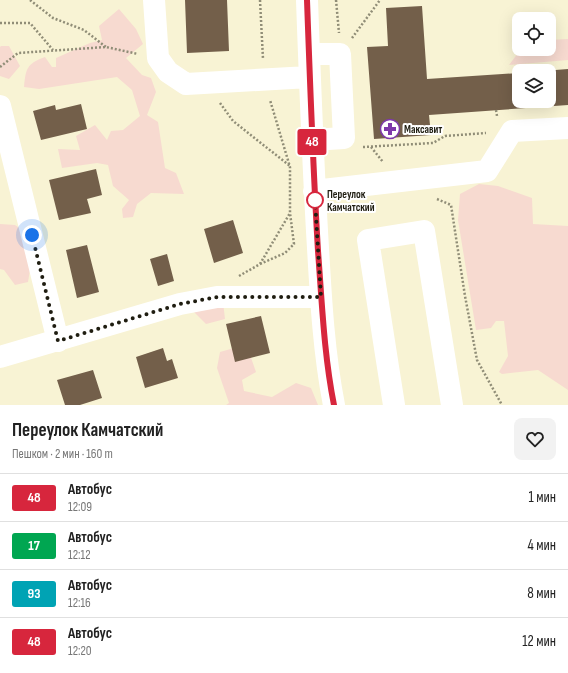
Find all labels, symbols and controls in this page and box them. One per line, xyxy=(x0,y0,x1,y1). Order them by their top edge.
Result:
map controls xyxy=(512,12,556,108)
button: locate xyxy=(512,12,556,56)
button: layers xyxy=(512,64,556,108)
pharmacy icon: Максавит xyxy=(379,118,401,140)
place label: Максавит xyxy=(404,123,442,136)
line badge: 48 xyxy=(294,129,330,155)
text: 48 xyxy=(305,133,319,150)
place label: Переулок Камчатский xyxy=(327,188,375,214)
marker: Переулок Камчатский xyxy=(306,191,324,209)
your location xyxy=(22,225,42,245)
button: heart xyxy=(514,418,556,460)
text: Переулок Камчатский xyxy=(12,419,163,442)
text: Пешком · 2 мин · 160 m xyxy=(12,446,113,462)
text: Автобус xyxy=(68,480,112,499)
text: 1 мин xyxy=(529,488,556,507)
text: 48 xyxy=(27,489,41,506)
text: 12:09 xyxy=(68,499,92,515)
text: Автобус xyxy=(68,528,112,547)
text: 4 мин xyxy=(527,536,556,555)
text: 17 xyxy=(28,537,40,554)
text: 12:12 xyxy=(68,547,91,563)
text: Автобус xyxy=(68,576,112,595)
text: 8 мин xyxy=(527,584,556,603)
text: 93 xyxy=(28,585,40,602)
text: 12:16 xyxy=(68,595,91,611)
text: Автобус xyxy=(68,624,112,643)
text: 12 мин xyxy=(522,632,556,651)
text: 48 xyxy=(27,633,41,650)
text: 12:20 xyxy=(68,643,92,659)

